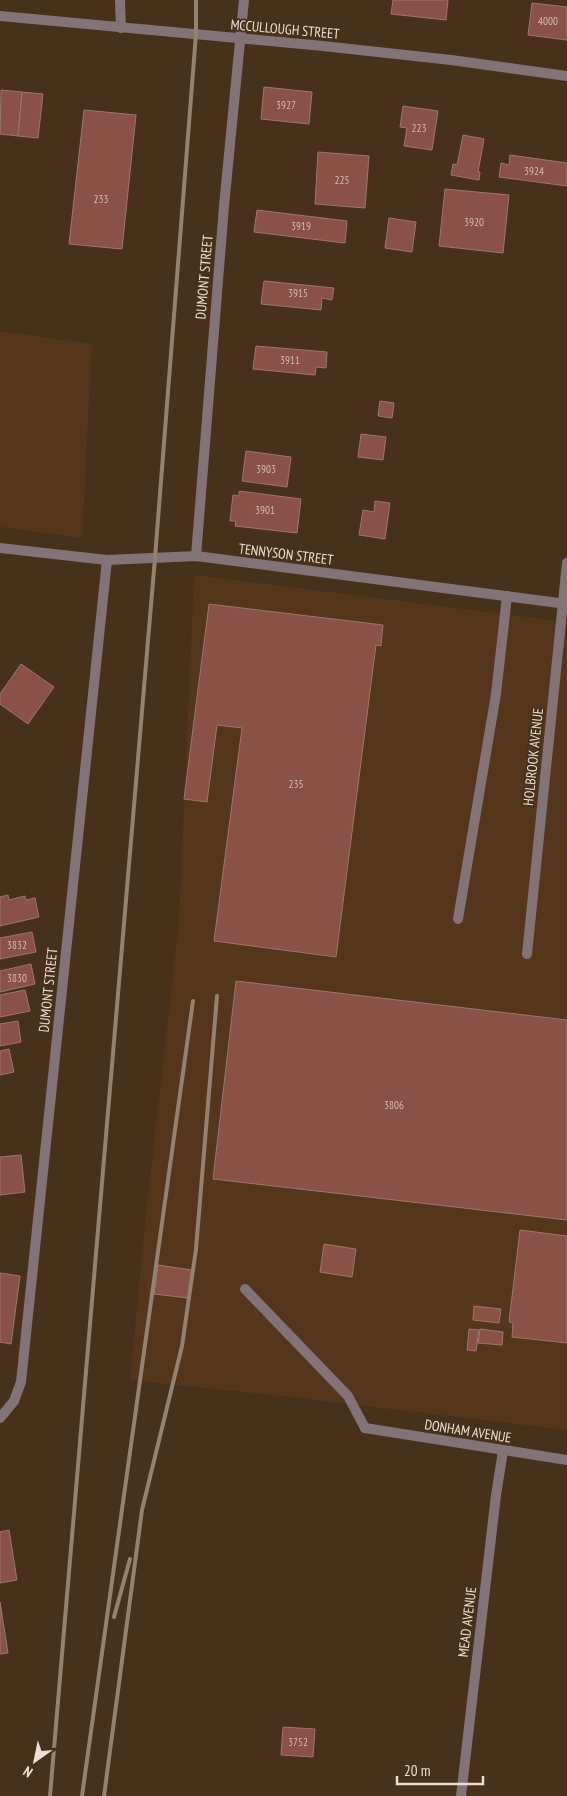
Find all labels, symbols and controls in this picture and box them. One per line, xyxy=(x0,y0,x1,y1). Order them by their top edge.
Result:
house number: 4000 xyxy=(538,14,558,28)
street label: MCCULLOUGH STREET xyxy=(230,15,341,43)
house number: 3927 xyxy=(276,98,296,112)
house number: 223 xyxy=(412,121,426,135)
house number: 3924 xyxy=(524,164,544,178)
house number: 225 xyxy=(335,173,349,187)
house number: 233 xyxy=(94,192,108,206)
house number: 3920 xyxy=(464,215,484,229)
house number: 3919 xyxy=(291,219,311,233)
street label: DUMONT STREET xyxy=(191,233,217,320)
house number: 3915 xyxy=(288,286,308,300)
house number: 3911 xyxy=(280,353,300,367)
house number: 3903 xyxy=(256,462,276,476)
house number: 3901 xyxy=(255,503,275,517)
street label: TENNYSON STREET xyxy=(238,539,335,569)
street label: HOLBROOK AVENUE xyxy=(519,707,547,807)
house number: 235 xyxy=(289,777,303,791)
house number: 3832 xyxy=(7,938,27,952)
street label: DUMONT STREET xyxy=(35,946,61,1033)
house number: 3830 xyxy=(7,971,27,985)
house number: 3806 xyxy=(384,1098,404,1112)
street label: DONHAM AVENUE xyxy=(423,1415,513,1447)
street label: MEAD AVENUE xyxy=(454,1586,480,1658)
house number: 3752 xyxy=(288,1735,308,1749)
north arrow xyxy=(10,1736,60,1786)
scale bar xyxy=(397,1754,483,1786)
text: 20 m xyxy=(404,1761,430,1780)
text: N xyxy=(20,1762,36,1782)

